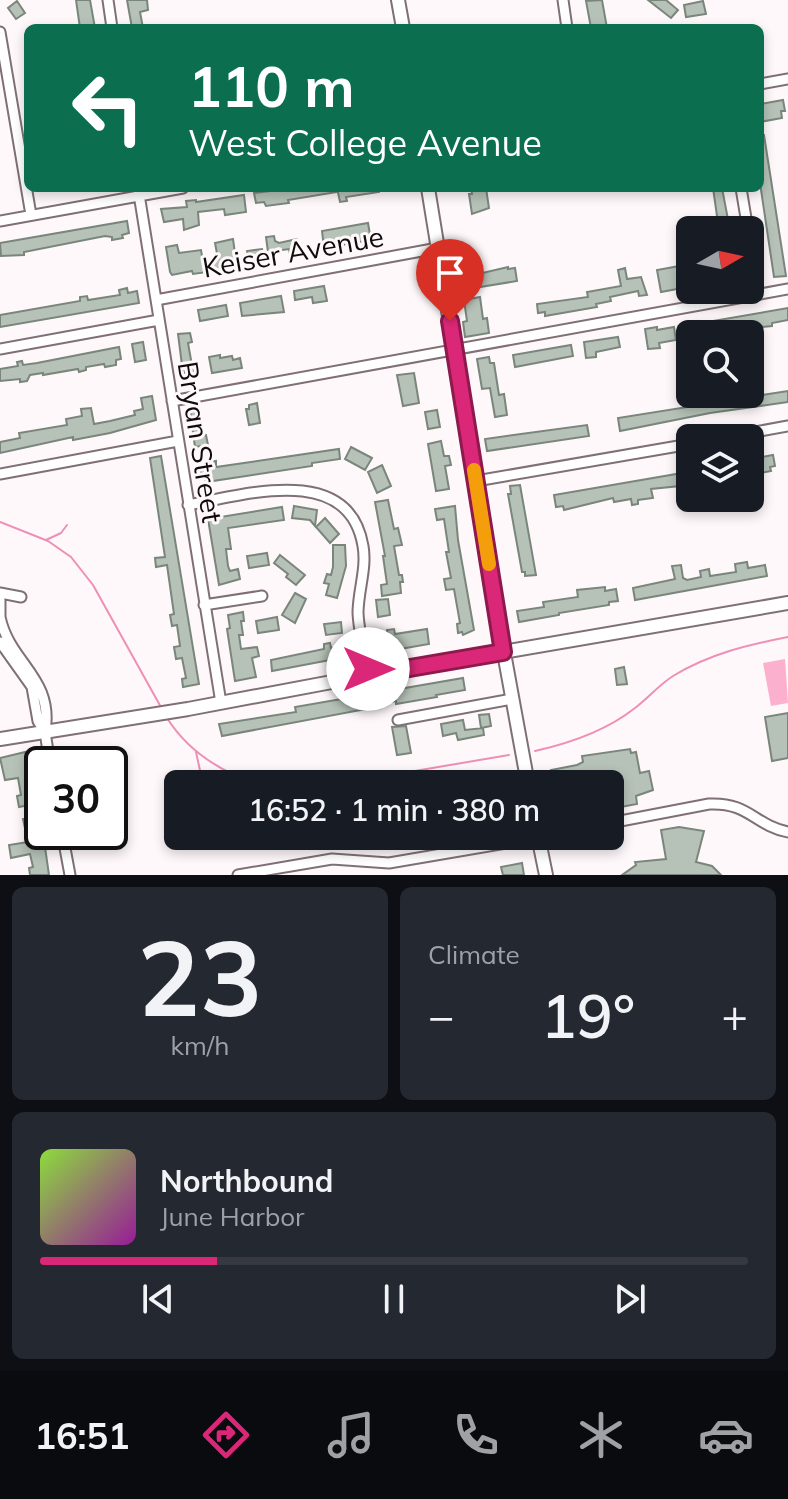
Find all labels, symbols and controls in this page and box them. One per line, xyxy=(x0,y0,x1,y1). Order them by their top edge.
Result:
text: 110 m xyxy=(188,51,355,121)
icon: left xyxy=(56,56,160,160)
text: West College Avenue xyxy=(188,120,542,165)
north arrow xyxy=(676,216,764,304)
map controls xyxy=(676,216,764,512)
street label: Keiser Avenue xyxy=(200,218,386,285)
pin xyxy=(416,239,484,321)
icon: arrive xyxy=(428,251,472,295)
button: search xyxy=(676,320,764,408)
street label: Bryan Street xyxy=(170,359,231,525)
button: layers xyxy=(676,424,764,512)
position arrow xyxy=(326,627,410,711)
speed limit sign: 30 xyxy=(24,746,128,850)
text: 16:52 · 1 min · 380 m xyxy=(248,791,540,829)
text: 23 xyxy=(138,911,262,1042)
text: Climate xyxy=(428,938,520,971)
text: 19° xyxy=(541,978,635,1053)
text: − xyxy=(428,988,454,1043)
text: + xyxy=(722,988,748,1043)
text: km/h xyxy=(171,1029,229,1062)
text: Northbound xyxy=(160,1162,333,1200)
text: June Harbor xyxy=(160,1200,305,1233)
icon: previous xyxy=(136,1277,180,1321)
icon: pause xyxy=(372,1277,416,1321)
icon: next xyxy=(608,1277,652,1321)
icon: directions xyxy=(198,1407,254,1463)
icon: music xyxy=(323,1407,379,1463)
icon: phone xyxy=(448,1407,504,1463)
icon: climate xyxy=(573,1407,629,1463)
icon: car xyxy=(698,1407,754,1463)
text: 16:51 xyxy=(34,1413,130,1458)

